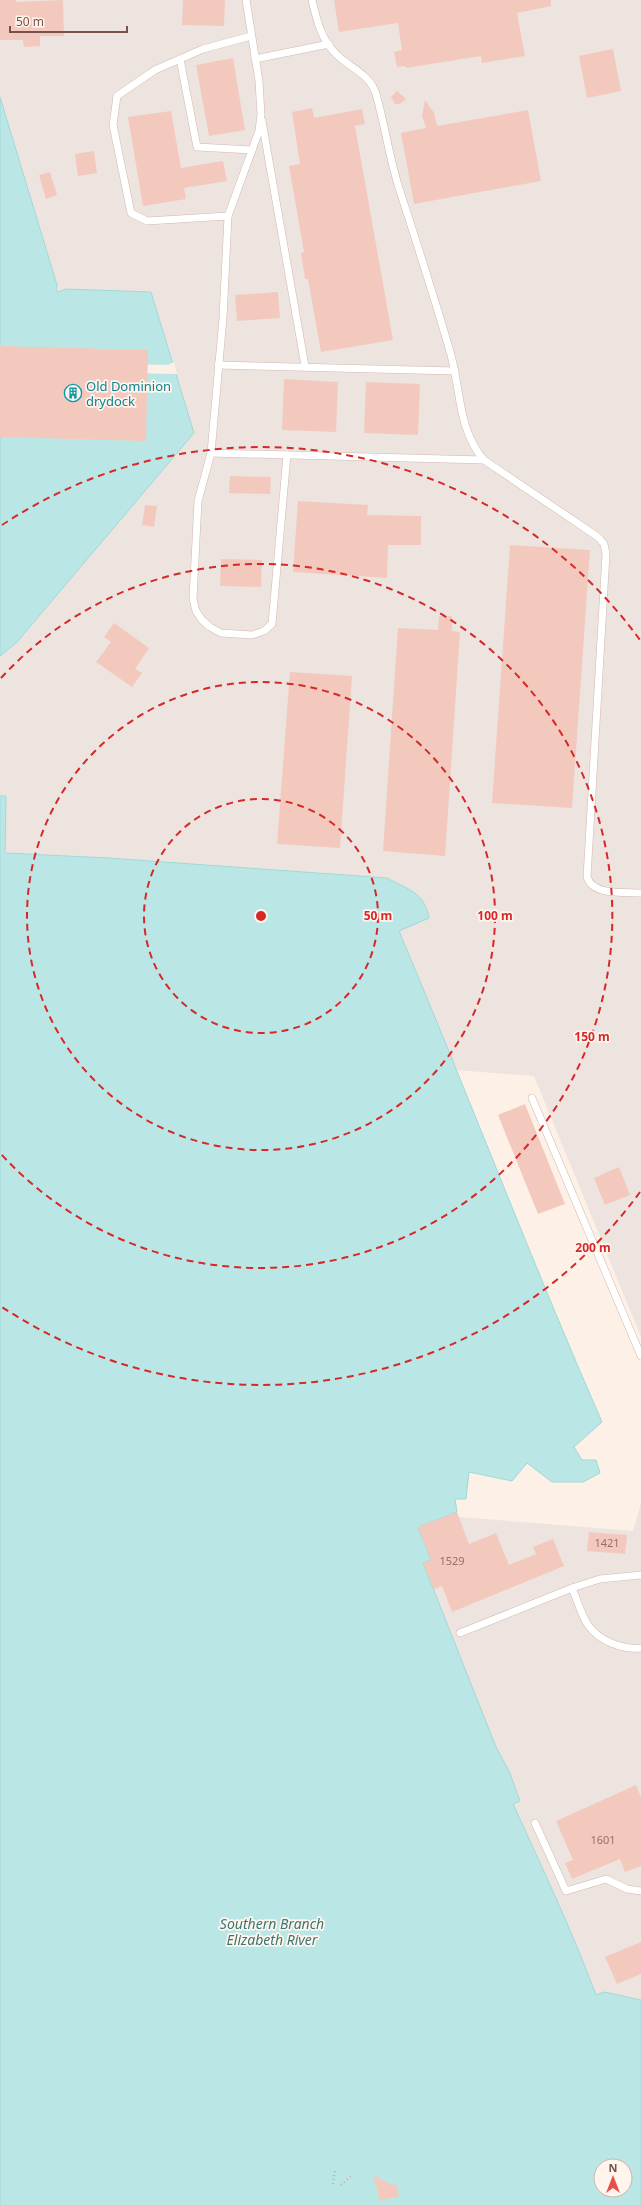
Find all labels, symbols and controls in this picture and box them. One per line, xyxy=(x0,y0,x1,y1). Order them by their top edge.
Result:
scale bar xyxy=(10,8,127,34)
text: 50 m xyxy=(16,13,44,30)
place label: Old Dominion drydock xyxy=(86,377,171,410)
building icon: Old Dominion drydock xyxy=(63,383,83,403)
text: 50 m xyxy=(364,907,392,924)
text: 100 m xyxy=(477,907,513,924)
centre of rings xyxy=(254,909,268,923)
text: 150 m xyxy=(574,1028,610,1045)
text: 200 m xyxy=(575,1239,611,1256)
house number: 1421 xyxy=(594,1535,620,1550)
house number: 1529 xyxy=(439,1553,465,1568)
house number: 1601 xyxy=(590,1832,616,1847)
water label: Southern Branch Elizabeth River xyxy=(220,1914,324,1949)
north arrow xyxy=(593,2158,633,2198)
text: N xyxy=(609,2160,617,2175)

